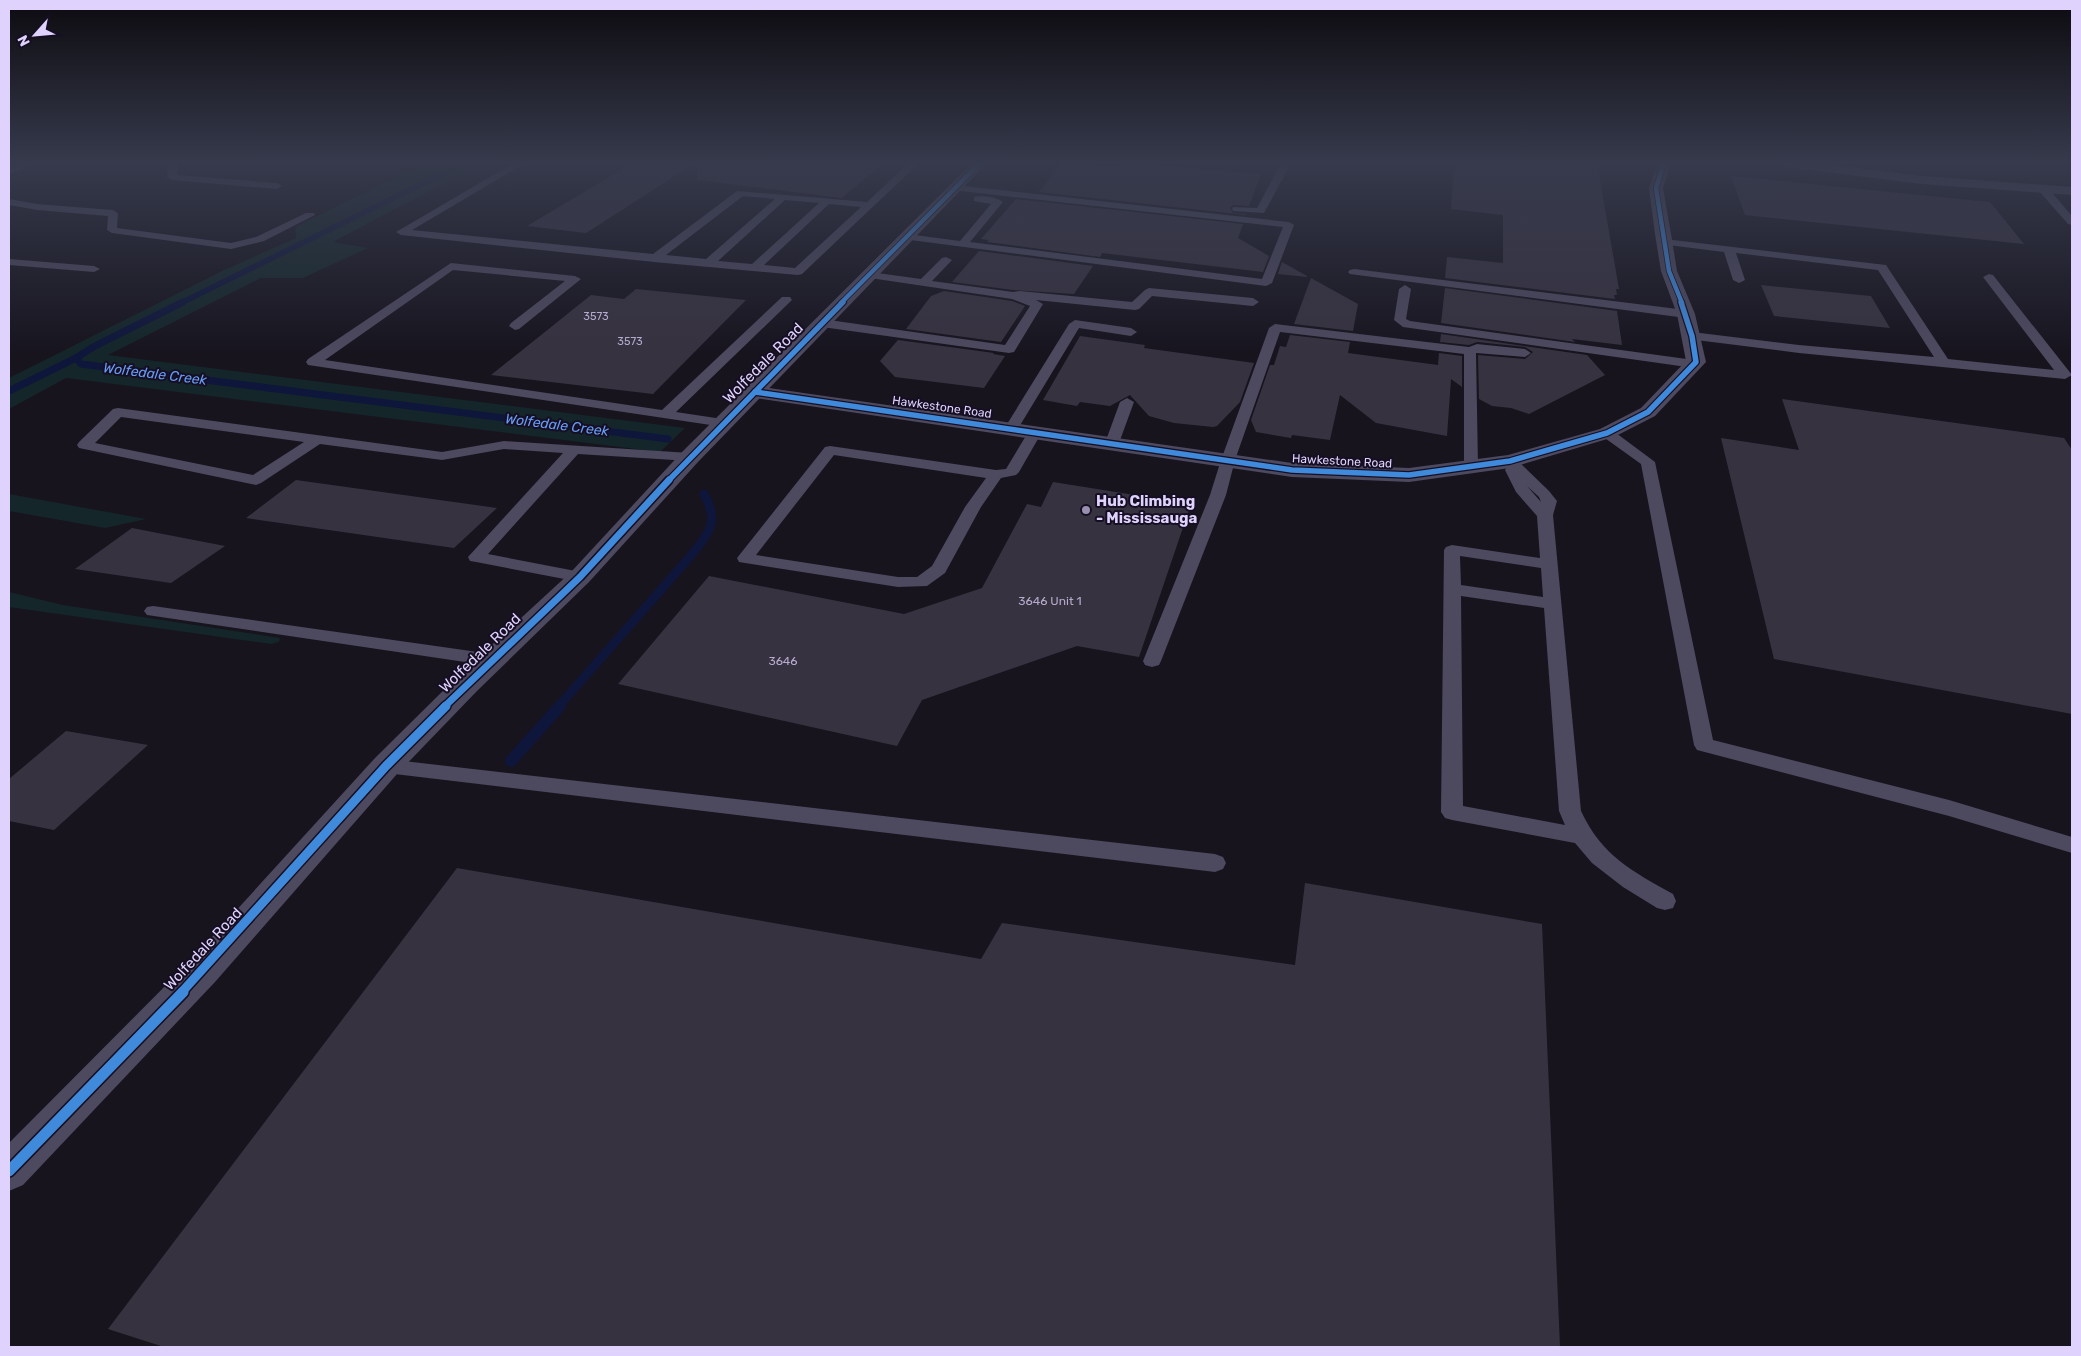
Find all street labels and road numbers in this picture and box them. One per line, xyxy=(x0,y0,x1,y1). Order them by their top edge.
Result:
street label: Wolfedale Road xyxy=(719,319,807,407)
street label: Hawkestone Road xyxy=(891,393,993,421)
street label: Hawkestone Road xyxy=(1291,451,1393,471)
street label: Wolfedale Road xyxy=(435,610,525,696)
street label: Wolfedale Road xyxy=(160,904,246,994)

